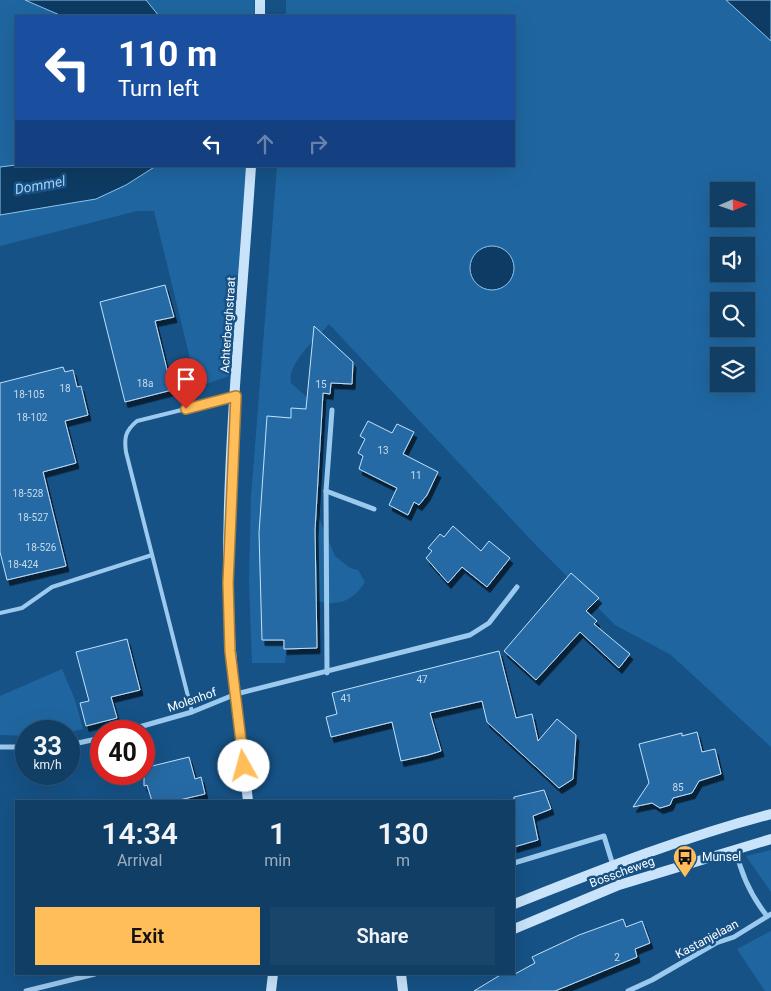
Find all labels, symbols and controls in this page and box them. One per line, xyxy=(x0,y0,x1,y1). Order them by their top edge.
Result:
text: 110 m xyxy=(118,34,217,75)
icon: left xyxy=(35,35,100,100)
text: Turn left xyxy=(118,76,199,101)
icon: left xyxy=(198,130,226,158)
icon: ahead xyxy=(251,130,279,158)
icon: right xyxy=(304,130,332,158)
water label: Dommel xyxy=(14,173,67,197)
north arrow xyxy=(710,182,755,228)
map controls xyxy=(710,182,755,392)
button: sound xyxy=(710,237,755,282)
street label: Achterberghstraat xyxy=(218,276,238,374)
button: search xyxy=(710,292,755,337)
button: layers xyxy=(710,347,755,392)
pin xyxy=(165,358,207,409)
icon: arrive xyxy=(172,365,200,393)
house number: 18a xyxy=(137,378,153,389)
house number: 15 xyxy=(315,379,327,390)
house number: 18 xyxy=(59,383,71,394)
house number: 18-105 xyxy=(14,389,45,400)
house number: 18-102 xyxy=(17,412,48,423)
house number: 13 xyxy=(377,445,389,456)
house number: 11 xyxy=(410,470,422,481)
house number: 18-528 xyxy=(13,488,44,499)
house number: 18-527 xyxy=(18,512,49,523)
house number: 18-526 xyxy=(26,542,57,553)
house number: 18-424 xyxy=(8,559,39,570)
house number: 47 xyxy=(416,674,428,685)
street label: Molenhof xyxy=(166,685,219,715)
house number: 41 xyxy=(340,693,352,704)
speed limit sign: 40 xyxy=(90,720,155,785)
text: 33 xyxy=(33,732,62,761)
position arrow xyxy=(217,739,269,791)
text: km/h xyxy=(33,758,62,772)
house number: 85 xyxy=(672,782,684,793)
text: 14:34 xyxy=(101,816,178,851)
text: 1 xyxy=(269,816,286,851)
text: 130 xyxy=(377,816,429,851)
bus stop icon: Munsel xyxy=(672,844,698,878)
place label: Munsel xyxy=(702,850,741,864)
text: Arrival xyxy=(117,851,162,870)
text: min xyxy=(264,851,291,870)
text: m xyxy=(396,851,410,870)
street label: Bosscheweg xyxy=(588,854,656,890)
button: Exit xyxy=(35,907,260,965)
button: Share xyxy=(270,907,495,965)
street label: Kastanjelaan xyxy=(673,917,741,961)
house number: 2 xyxy=(614,952,620,963)

